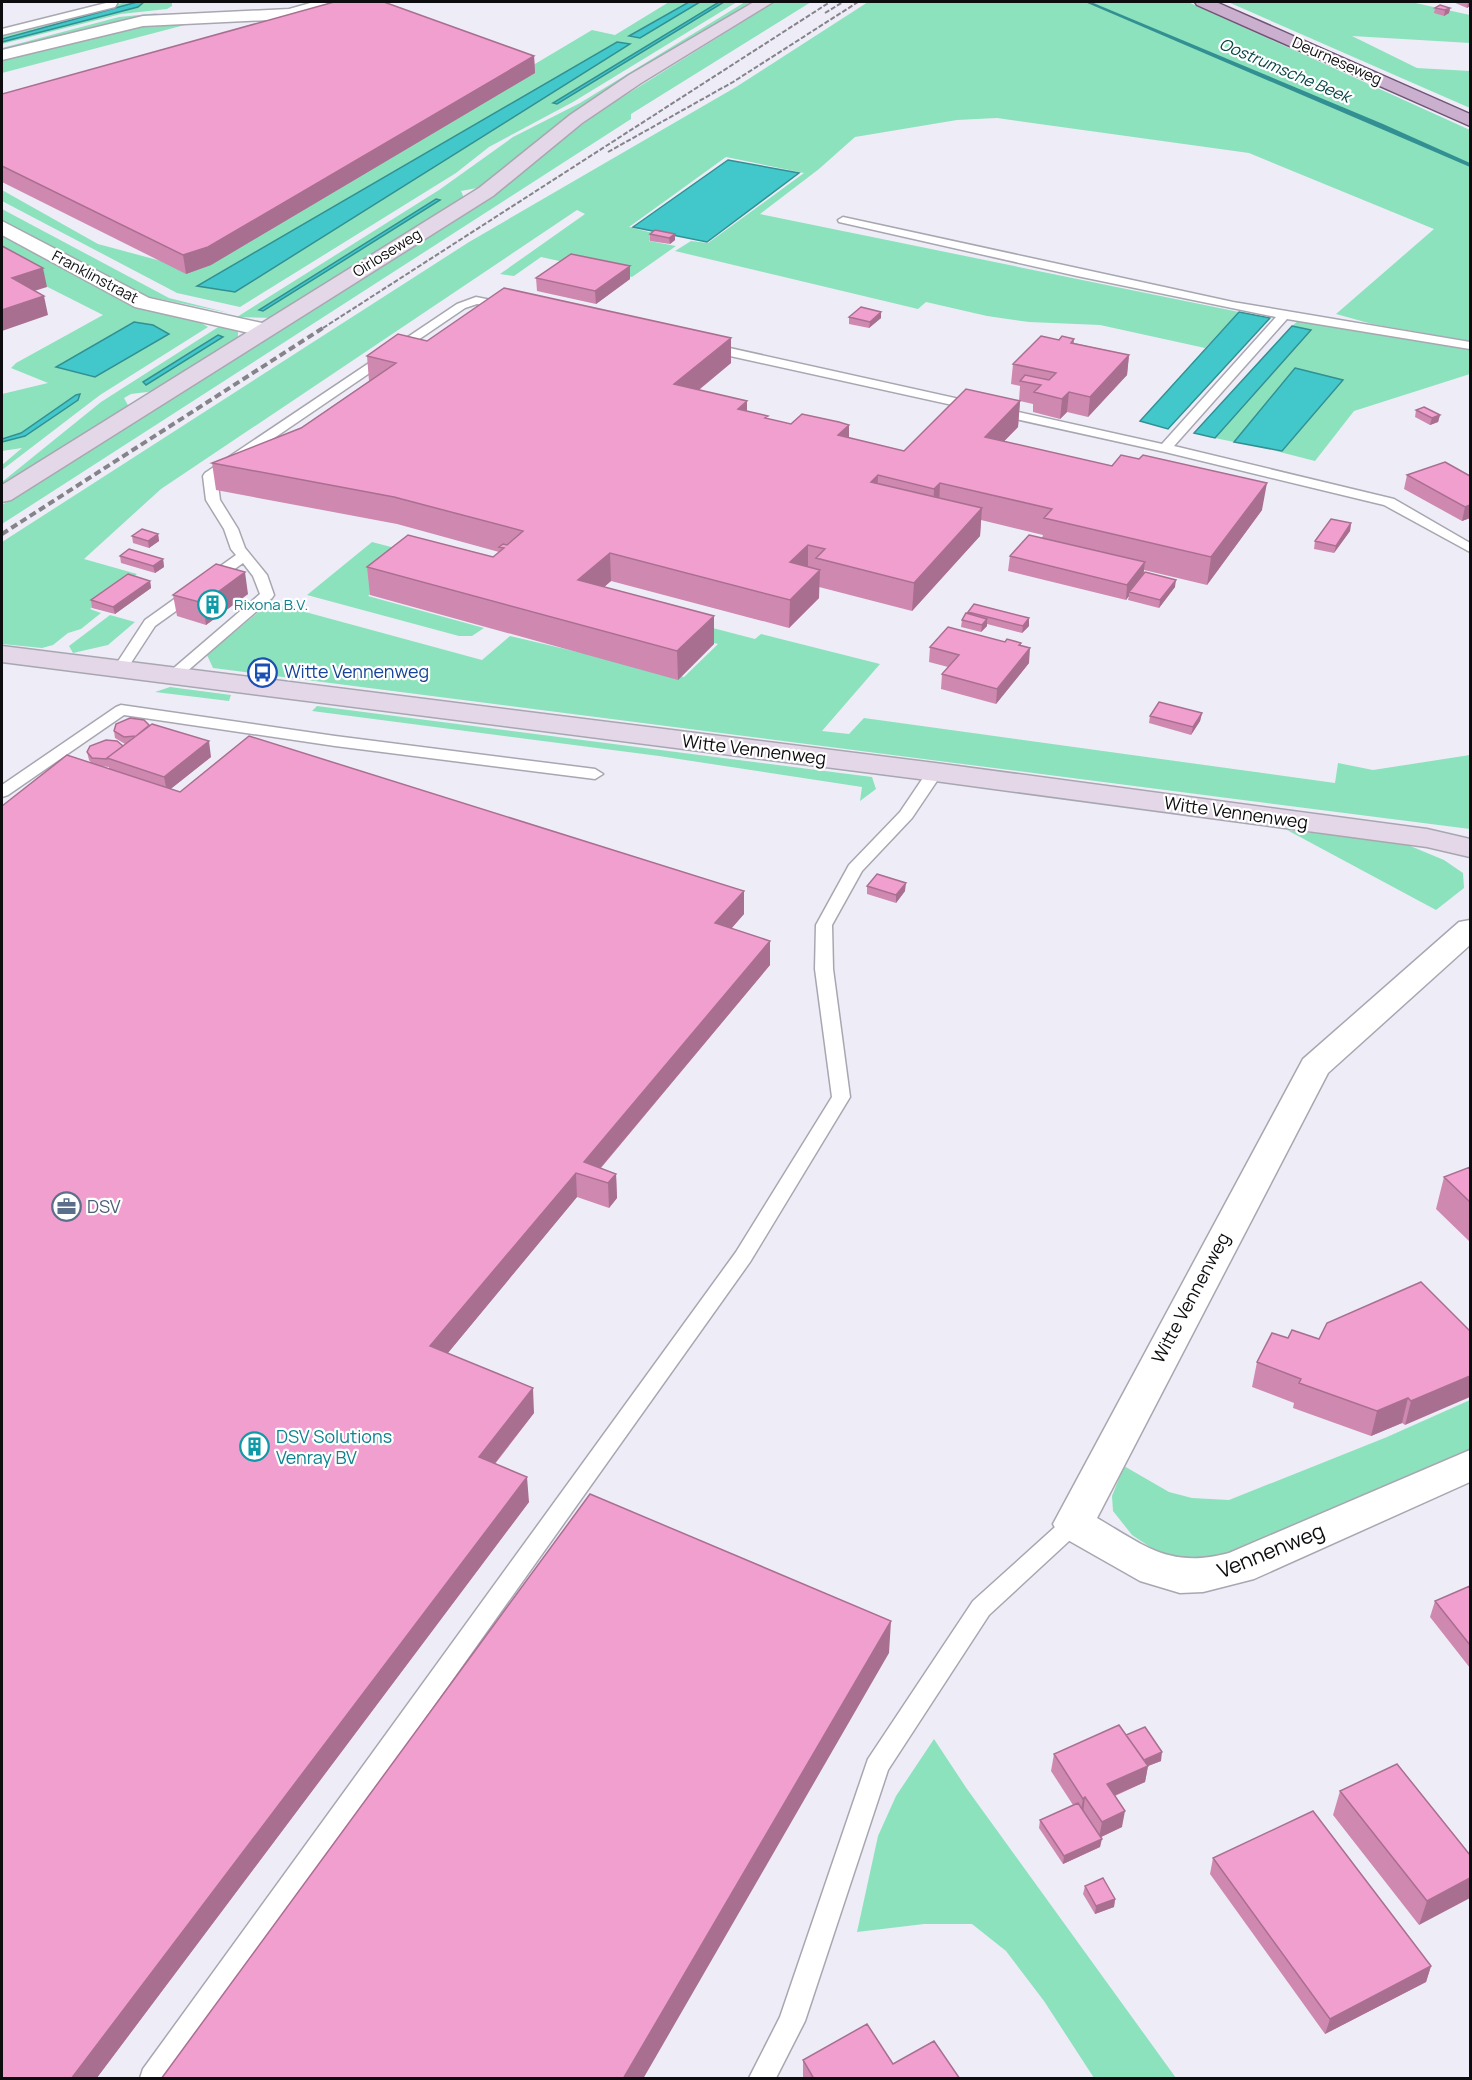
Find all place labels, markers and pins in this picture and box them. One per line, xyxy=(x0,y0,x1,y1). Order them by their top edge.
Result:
building icon: Rixona B.V. xyxy=(197,589,229,621)
place label: Rixona B.V. xyxy=(234,594,308,615)
bus stop icon: Witte Vennenweg xyxy=(247,656,279,688)
place label: Witte Vennenweg xyxy=(284,659,429,683)
office icon: DSV xyxy=(50,1191,82,1223)
place label: DSV xyxy=(87,1194,121,1218)
place label: DSV Solutions Venray BV xyxy=(276,1424,392,1469)
building icon: DSV Solutions Venray BV xyxy=(239,1431,271,1463)

